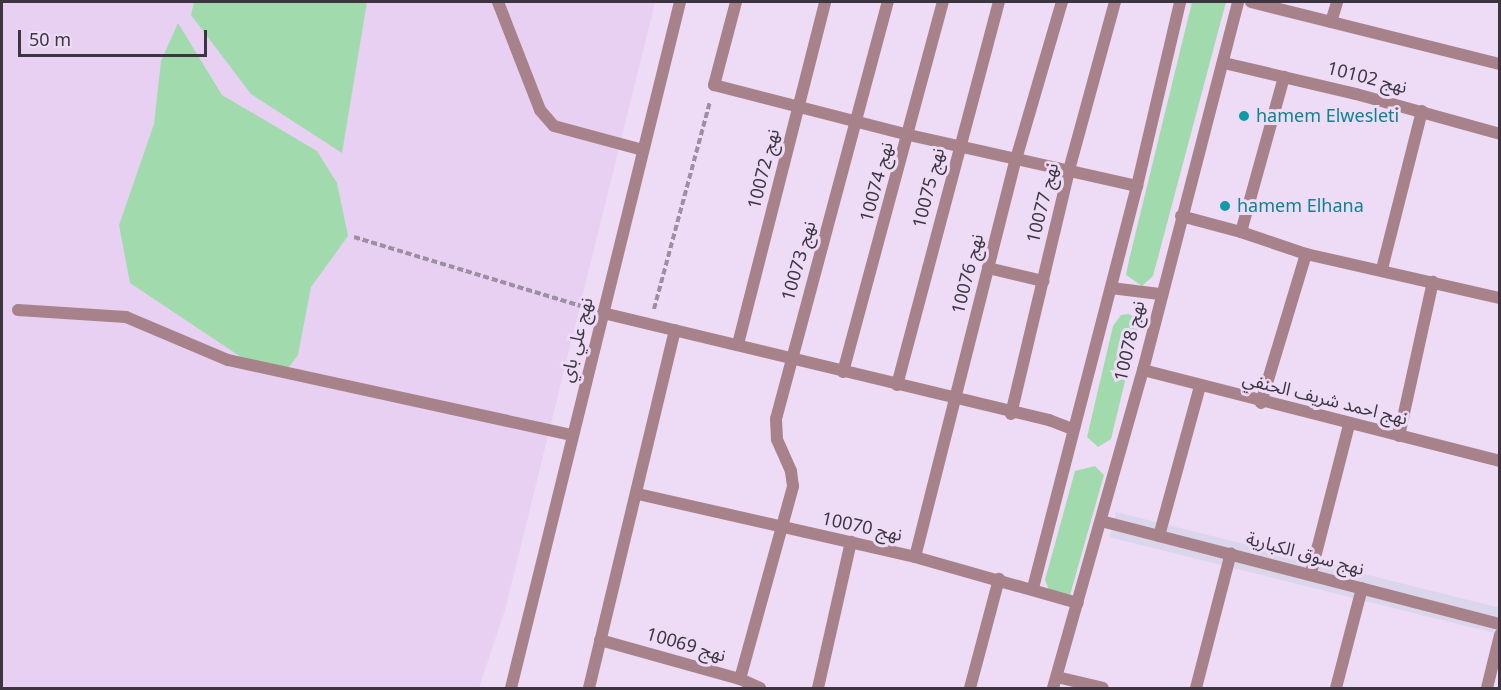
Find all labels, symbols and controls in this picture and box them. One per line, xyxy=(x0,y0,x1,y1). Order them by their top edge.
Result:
scale bar xyxy=(21,18,210,56)
text: 50 m xyxy=(29,21,71,59)
street label: نهج 10102 xyxy=(1325,58,1409,98)
place label: hamem Elwesleti xyxy=(1256,105,1399,127)
marker: hamem Elwesleti xyxy=(1237,109,1251,123)
street label: نهج 10072 xyxy=(744,127,784,211)
street label: نهج 10074 xyxy=(856,140,898,224)
street label: نهج 10075 xyxy=(909,146,949,230)
street label: نهج 10077 xyxy=(1023,161,1063,245)
place label: hamem Elhana xyxy=(1237,195,1364,217)
marker: hamem Elhana xyxy=(1218,199,1232,213)
street label: نهج 10073 xyxy=(777,219,821,303)
street label: نهج 10076 xyxy=(948,232,988,316)
street label: نهج علي باي xyxy=(556,295,598,385)
street label: نهج 10078 xyxy=(1110,299,1150,383)
street label: نهج احمد شريف الحنفي xyxy=(1240,368,1410,430)
street label: نهج 10070 xyxy=(820,508,904,546)
street label: نهج سوق الكبارية xyxy=(1244,528,1366,580)
street label: نهج 10069 xyxy=(644,623,728,667)

